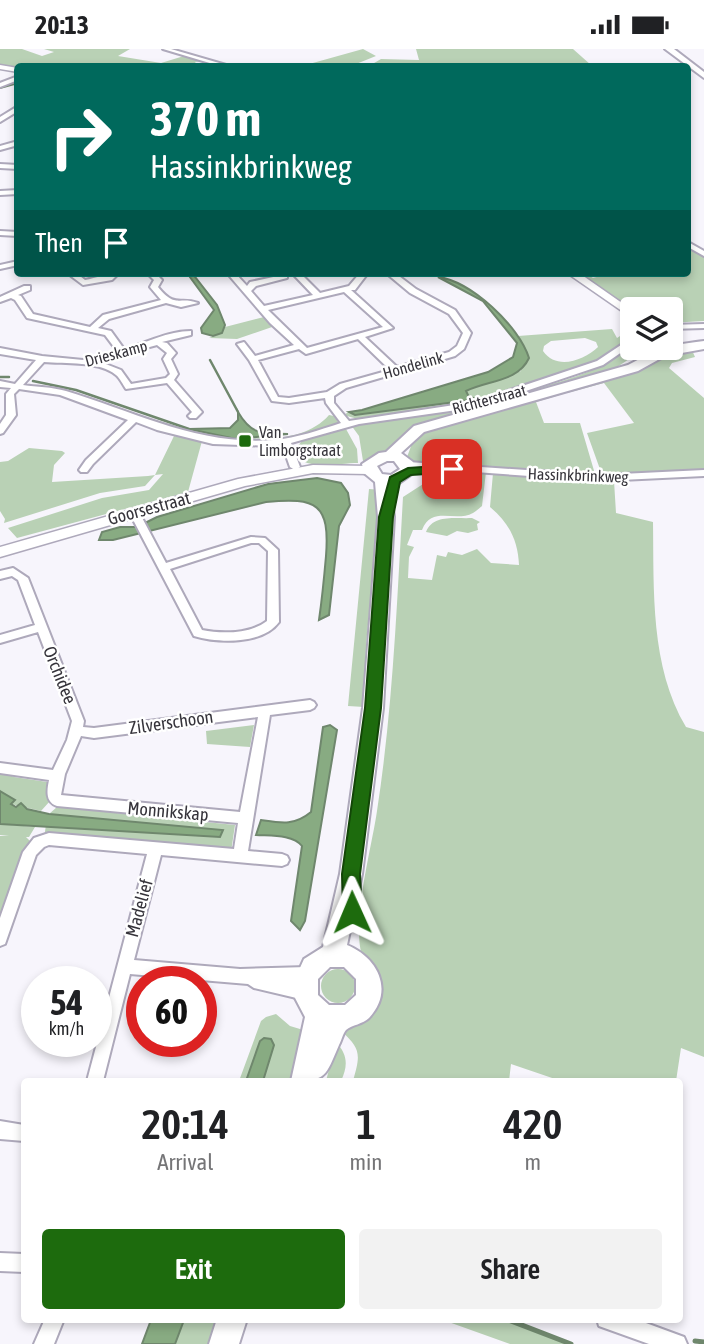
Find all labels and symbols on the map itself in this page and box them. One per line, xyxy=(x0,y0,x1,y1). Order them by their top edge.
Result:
street label: Drieskamp xyxy=(83,336,149,371)
street label: Hondelink xyxy=(381,348,445,382)
street label: Richterstraat xyxy=(450,380,528,418)
place label: Van Limborgstraat xyxy=(259,423,341,460)
marker: Van Limborgstraat xyxy=(237,433,253,449)
pin xyxy=(422,439,482,499)
street label: Hassinkbrinkweg xyxy=(527,464,629,487)
street label: Goorsestraat xyxy=(105,487,193,529)
street label: Orchidee xyxy=(39,643,81,707)
street label: Zilverschoon xyxy=(127,706,215,738)
street label: Monnikskap xyxy=(127,797,209,825)
position arrow xyxy=(315,875,389,949)
street label: Madelief xyxy=(121,877,157,939)
speed limit sign: 60 xyxy=(126,966,217,1057)

